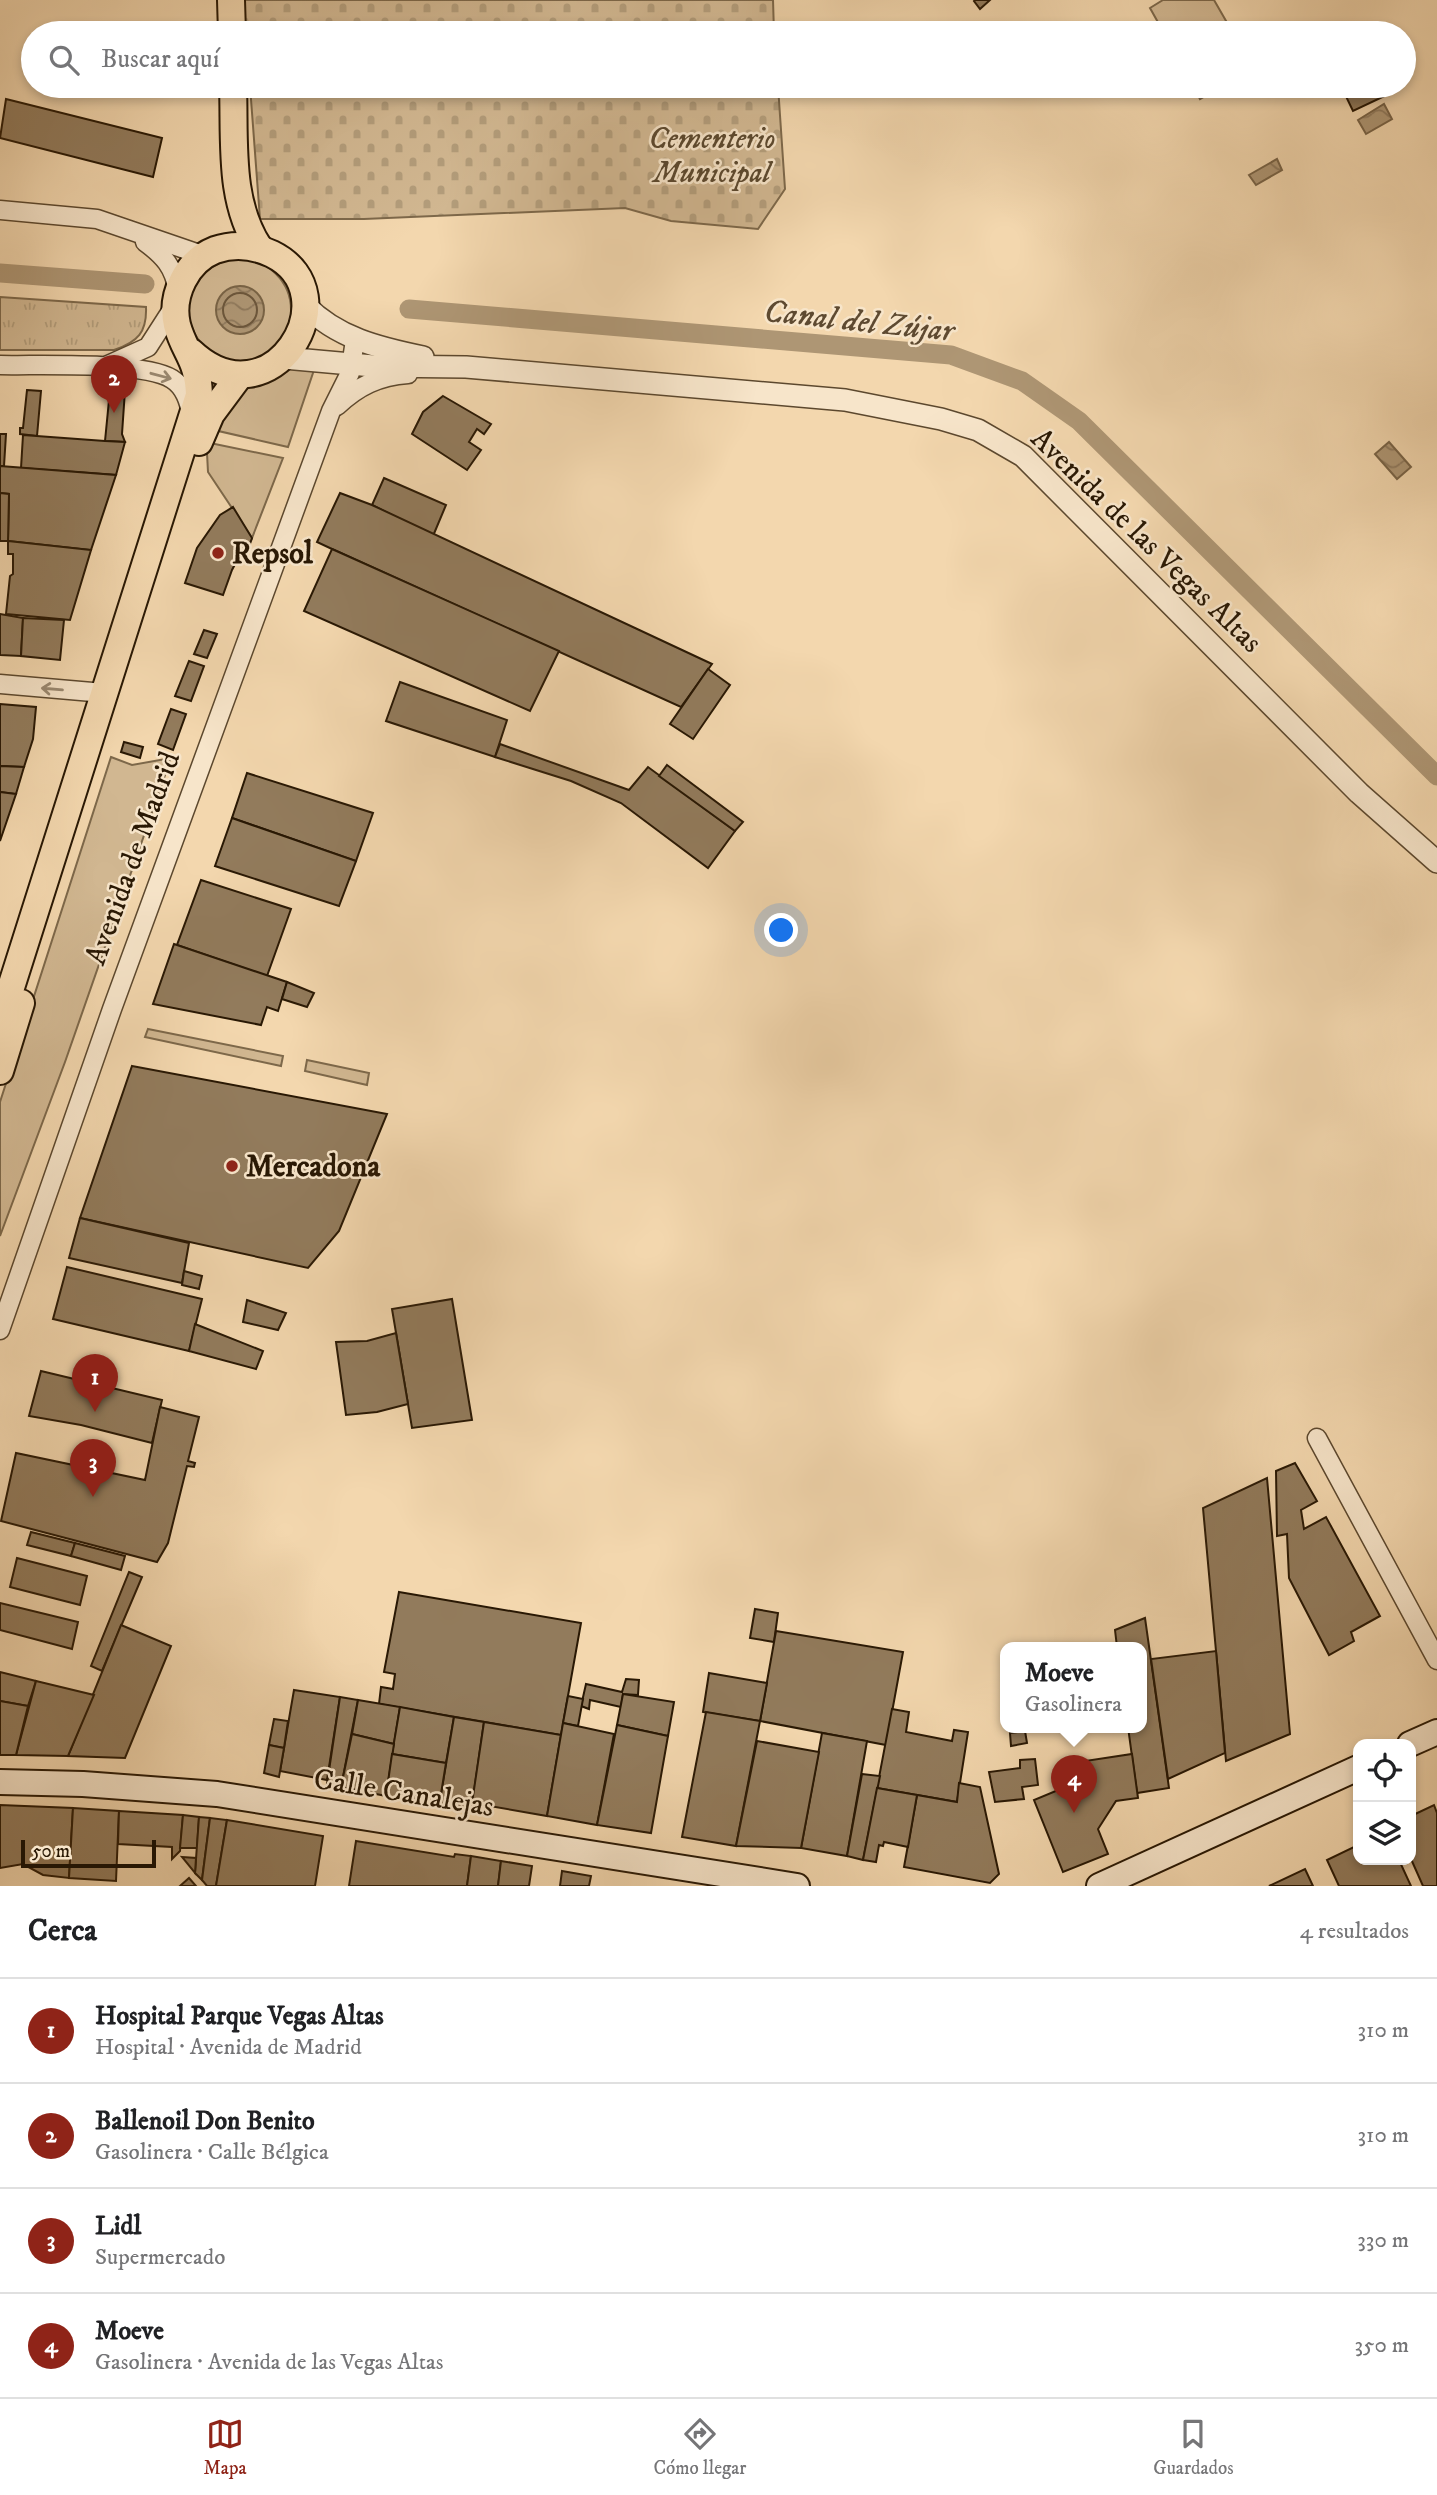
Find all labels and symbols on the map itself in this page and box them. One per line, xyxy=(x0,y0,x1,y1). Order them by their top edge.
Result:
park label: Cementerio Municipal xyxy=(648,121,776,192)
water label: Canal del Zújar xyxy=(762,292,958,352)
pin: 2 xyxy=(91,355,137,413)
one-way arrow xyxy=(150,370,172,383)
street label: Avenida de las Vegas Altas xyxy=(1022,421,1269,661)
place label: Repsol xyxy=(232,536,314,573)
marker: Repsol xyxy=(210,545,226,561)
one-way arrow xyxy=(41,682,64,695)
street label: Avenida de Madrid xyxy=(78,747,189,970)
your location xyxy=(764,913,798,947)
place label: Mercadona xyxy=(246,1149,381,1186)
marker: Mercadona xyxy=(224,1158,240,1174)
pin: 1 xyxy=(72,1354,118,1412)
pin: 3 xyxy=(70,1439,116,1497)
pin: 4 xyxy=(1051,1755,1097,1813)
street label: Calle Canalejas xyxy=(311,1761,496,1826)
scale bar xyxy=(21,1837,156,1869)

